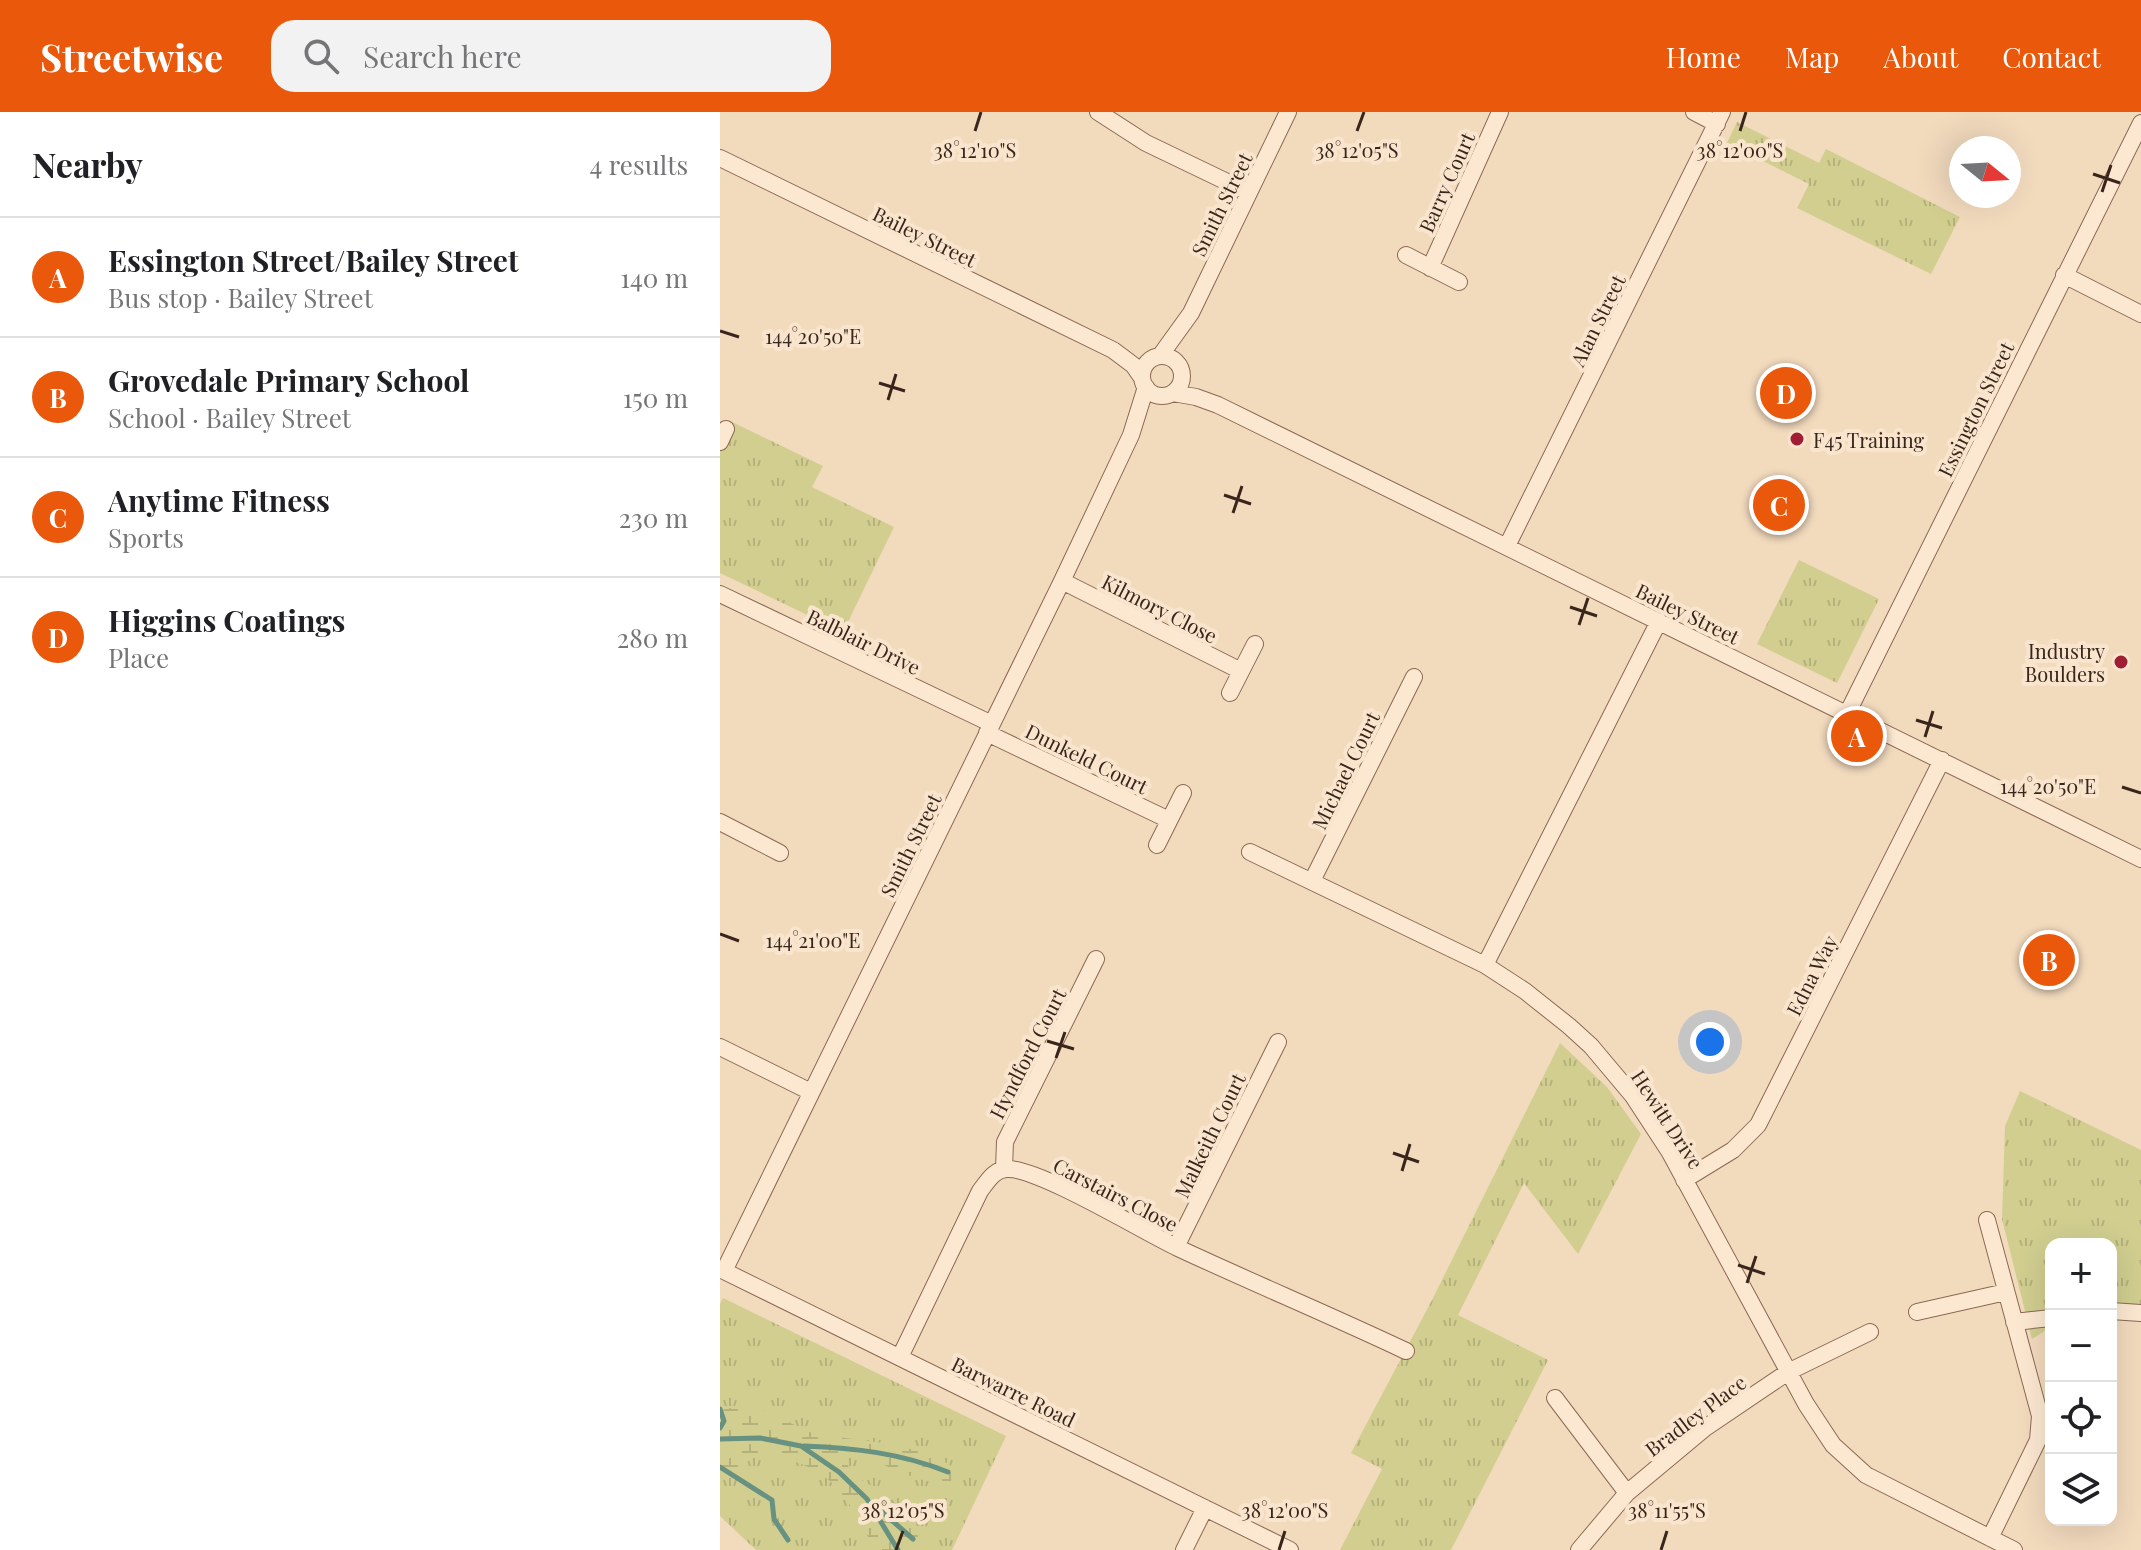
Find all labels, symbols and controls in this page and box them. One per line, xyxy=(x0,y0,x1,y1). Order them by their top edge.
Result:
search box xyxy=(271,20,831,92)
text: Streetwise xyxy=(40,31,223,82)
icon: search xyxy=(299,34,343,78)
text: Search here xyxy=(363,36,522,76)
text: Home xyxy=(1666,38,1741,75)
text: Map xyxy=(1785,38,1839,75)
text: About xyxy=(1883,38,1958,75)
text: Contact xyxy=(2002,38,2101,75)
street label: Barry Court xyxy=(1412,127,1480,236)
text: 38°12'10"S xyxy=(934,136,1016,163)
text: 38°12'05"S xyxy=(1315,136,1399,163)
text: 38°12'00"S xyxy=(1697,136,1783,163)
north arrow xyxy=(1949,136,2021,208)
text: Nearby xyxy=(32,141,143,187)
text: 4 results xyxy=(589,147,688,182)
street label: Smith Street xyxy=(1184,147,1258,260)
street label: Bailey Street xyxy=(869,199,982,273)
text: Essington Street/Bailey Street xyxy=(108,240,518,280)
text: A xyxy=(49,260,67,295)
text: 140 m xyxy=(620,260,688,295)
street label: Alan Street xyxy=(1563,269,1631,371)
text: Bus stop · Bailey Street xyxy=(108,280,373,315)
text: 144°20'50"E xyxy=(765,322,861,349)
street label: Essington Street xyxy=(1931,336,2020,481)
text: Grovedale Primary School xyxy=(108,360,469,400)
pin: D xyxy=(1760,363,1812,423)
text: B xyxy=(49,380,67,415)
text: 150 m xyxy=(623,380,688,415)
text: School · Bailey Street xyxy=(108,400,351,435)
place label: F45 Training xyxy=(1813,426,1924,453)
marker: F45 Training xyxy=(1788,430,1806,448)
pin: C xyxy=(1753,475,1805,535)
text: Anytime Fitness xyxy=(108,480,330,520)
text: C xyxy=(49,500,67,535)
text: 230 m xyxy=(619,500,688,535)
text: Sports xyxy=(108,520,184,555)
street label: Kilmory Close xyxy=(1098,567,1222,649)
street label: Bailey Street xyxy=(1632,576,1745,650)
text: Higgins Coatings xyxy=(108,600,345,640)
street label: Balblair Drive xyxy=(803,602,925,680)
text: D xyxy=(48,620,68,655)
text: 280 m xyxy=(617,620,688,655)
place label: Industry Boulders xyxy=(2025,637,2105,687)
text: Place xyxy=(108,640,169,675)
marker: Industry Boulders xyxy=(2112,653,2130,671)
street label: Michael Court xyxy=(1305,706,1386,833)
pin: A xyxy=(1831,706,1883,766)
street label: Dunkeld Court xyxy=(1021,717,1154,800)
text: 144°20'50"E xyxy=(2000,772,2096,799)
street label: Smith Street xyxy=(873,788,947,901)
text: 144°21'00"E xyxy=(766,926,860,953)
street label: Edna Way xyxy=(1779,930,1843,1020)
pin: B xyxy=(2023,930,2075,990)
street label: Hyndford Court xyxy=(982,982,1072,1123)
your location xyxy=(1690,1022,1730,1062)
street label: Hewitt Drive xyxy=(1626,1064,1710,1174)
street label: Malkeith Court xyxy=(1167,1067,1251,1202)
street label: Carstairs Close xyxy=(1049,1151,1183,1237)
map controls xyxy=(2045,1238,2117,1526)
button: + xyxy=(2045,1238,2117,1310)
button: − xyxy=(2045,1310,2117,1382)
street label: Barwarre Road xyxy=(948,1349,1081,1433)
street label: Bradley Place xyxy=(1639,1368,1751,1462)
button: locate xyxy=(2045,1382,2117,1454)
button: layers xyxy=(2045,1454,2117,1526)
text: 38°12'05"S xyxy=(861,1496,945,1523)
text: 38°12'00"S xyxy=(1242,1496,1328,1523)
text: 38°11'55"S xyxy=(1628,1496,1706,1523)

